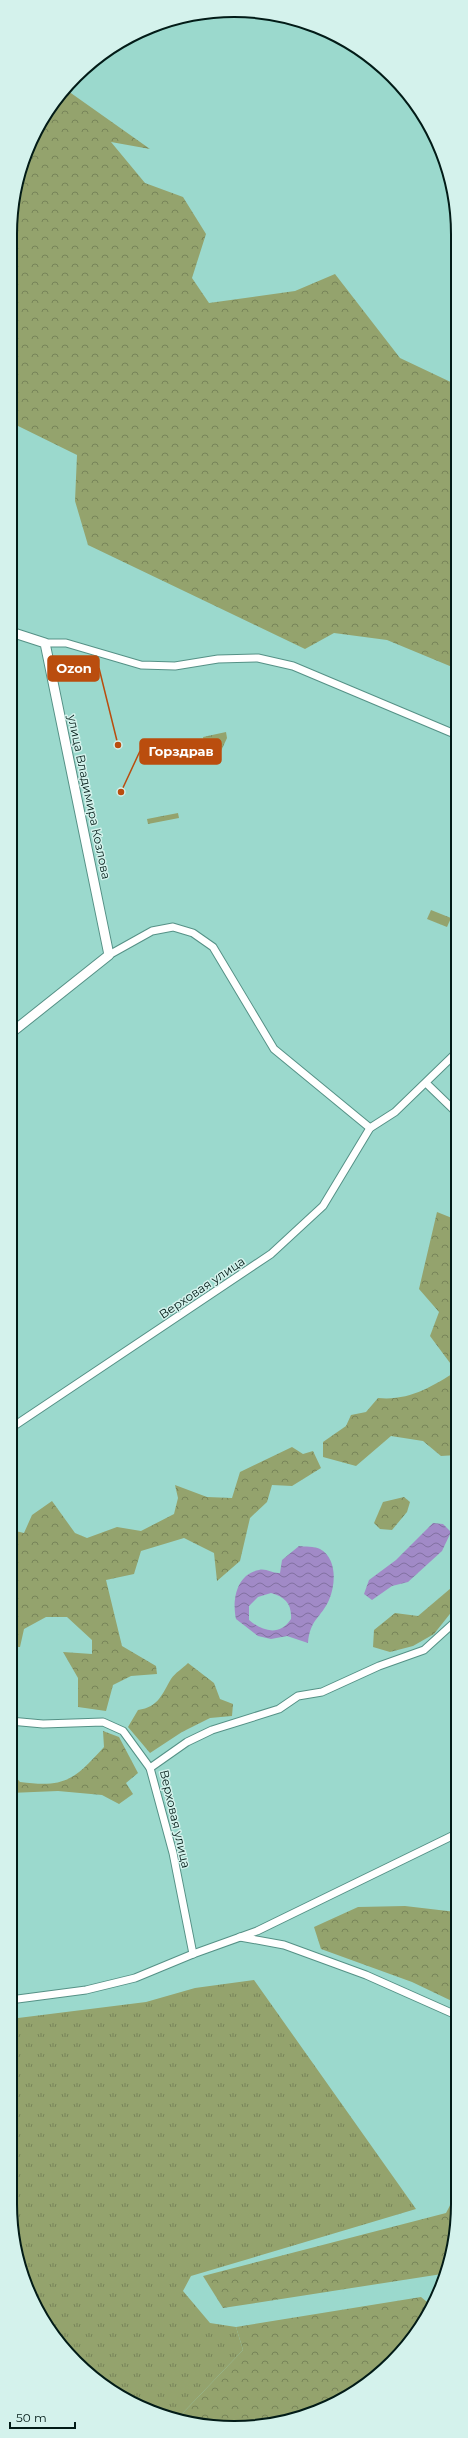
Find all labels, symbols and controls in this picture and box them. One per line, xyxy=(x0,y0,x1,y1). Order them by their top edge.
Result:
callout: Ozon xyxy=(48,656,99,681)
text: Ozon xyxy=(56,660,92,676)
street label: улица Владимира Козлова xyxy=(64,712,114,881)
callout: Горздрав xyxy=(140,739,221,764)
text: Горздрав xyxy=(148,743,214,759)
street label: Верховая улица xyxy=(156,1253,248,1322)
street label: Верховая улица xyxy=(157,1768,194,1869)
scale bar xyxy=(10,2404,75,2430)
text: 50 m xyxy=(16,2410,47,2425)

